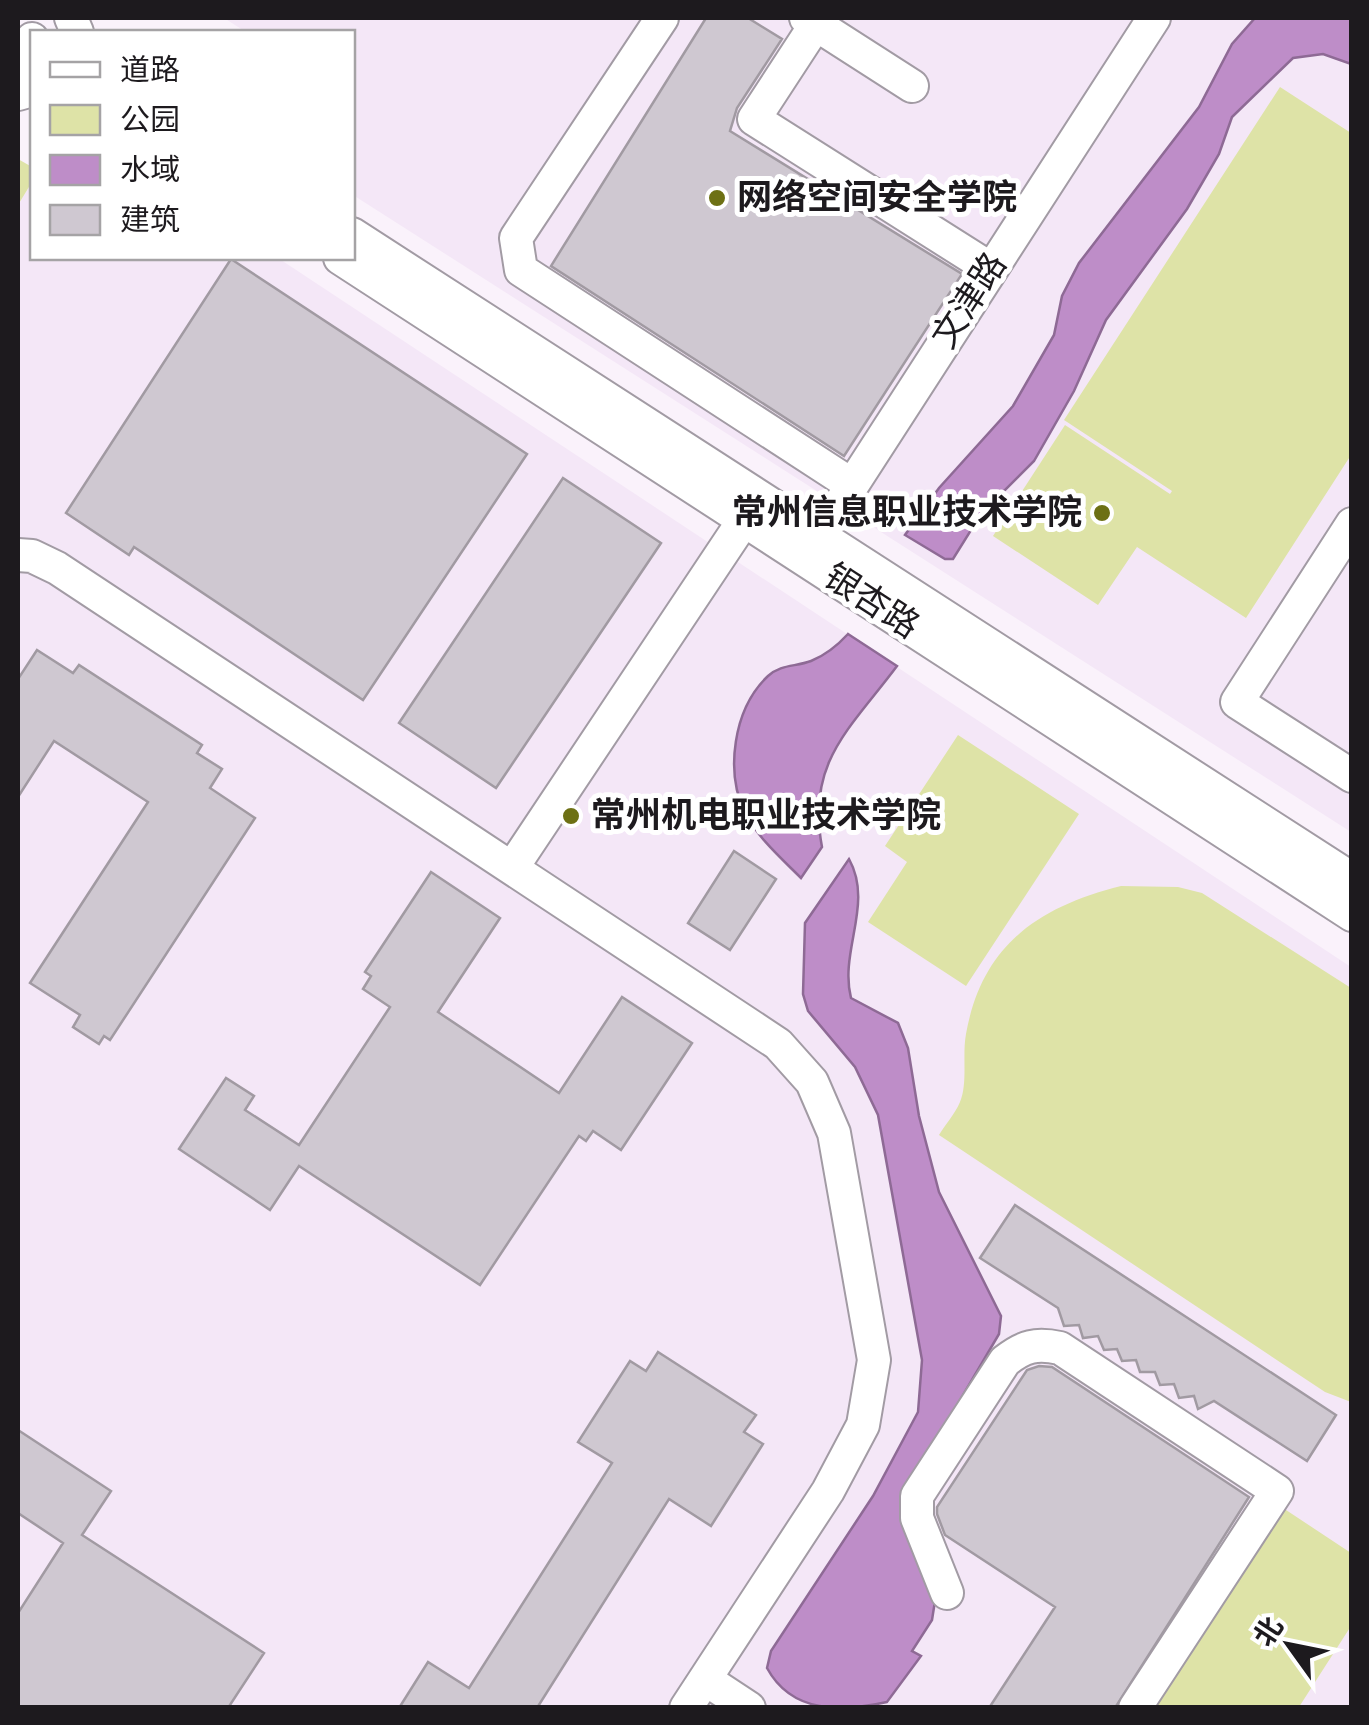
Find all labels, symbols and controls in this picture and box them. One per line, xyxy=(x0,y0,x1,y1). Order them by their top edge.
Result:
legend xyxy=(30,30,355,260)
text: 道路 xyxy=(120,54,180,86)
text: 公园 xyxy=(120,105,180,136)
text: 水域 xyxy=(120,154,180,186)
place label: 网络空间安全学院 xyxy=(737,178,1017,216)
marker: 网络空间安全学院 xyxy=(706,187,728,209)
text: 建筑 xyxy=(120,204,180,236)
street label: 文津路 xyxy=(925,246,1013,355)
place label: 常州信息职业技术学院 xyxy=(732,493,1082,531)
marker: 常州信息职业技术学院 xyxy=(1091,502,1113,524)
street label: 银杏路 xyxy=(817,557,926,645)
place label: 常州机电职业技术学院 xyxy=(591,796,941,834)
marker: 常州机电职业技术学院 xyxy=(560,805,582,827)
north arrow xyxy=(1239,1595,1339,1695)
text: 北 xyxy=(1249,1612,1289,1652)

